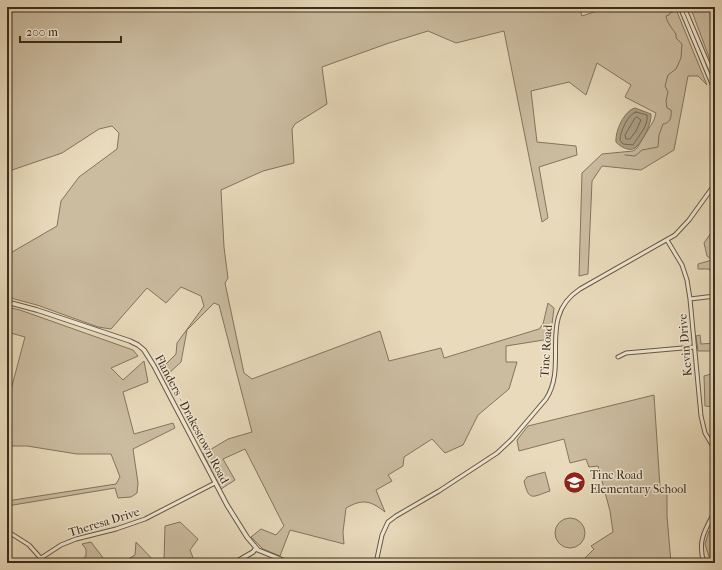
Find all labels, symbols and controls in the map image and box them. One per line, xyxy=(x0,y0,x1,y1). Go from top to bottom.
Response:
scale bar xyxy=(20,18,121,44)
text: 200 m xyxy=(26,25,58,39)
street label: Kevin Drive xyxy=(675,313,695,377)
street label: Tinc Road xyxy=(537,324,555,378)
street label: Flanders - Drakestown Road xyxy=(152,352,232,486)
place label: Tinc Road Elementary School xyxy=(590,468,687,496)
school or university icon: Tinc Road Elementary School xyxy=(562,469,588,495)
street label: Theresa Drive xyxy=(67,505,141,539)

